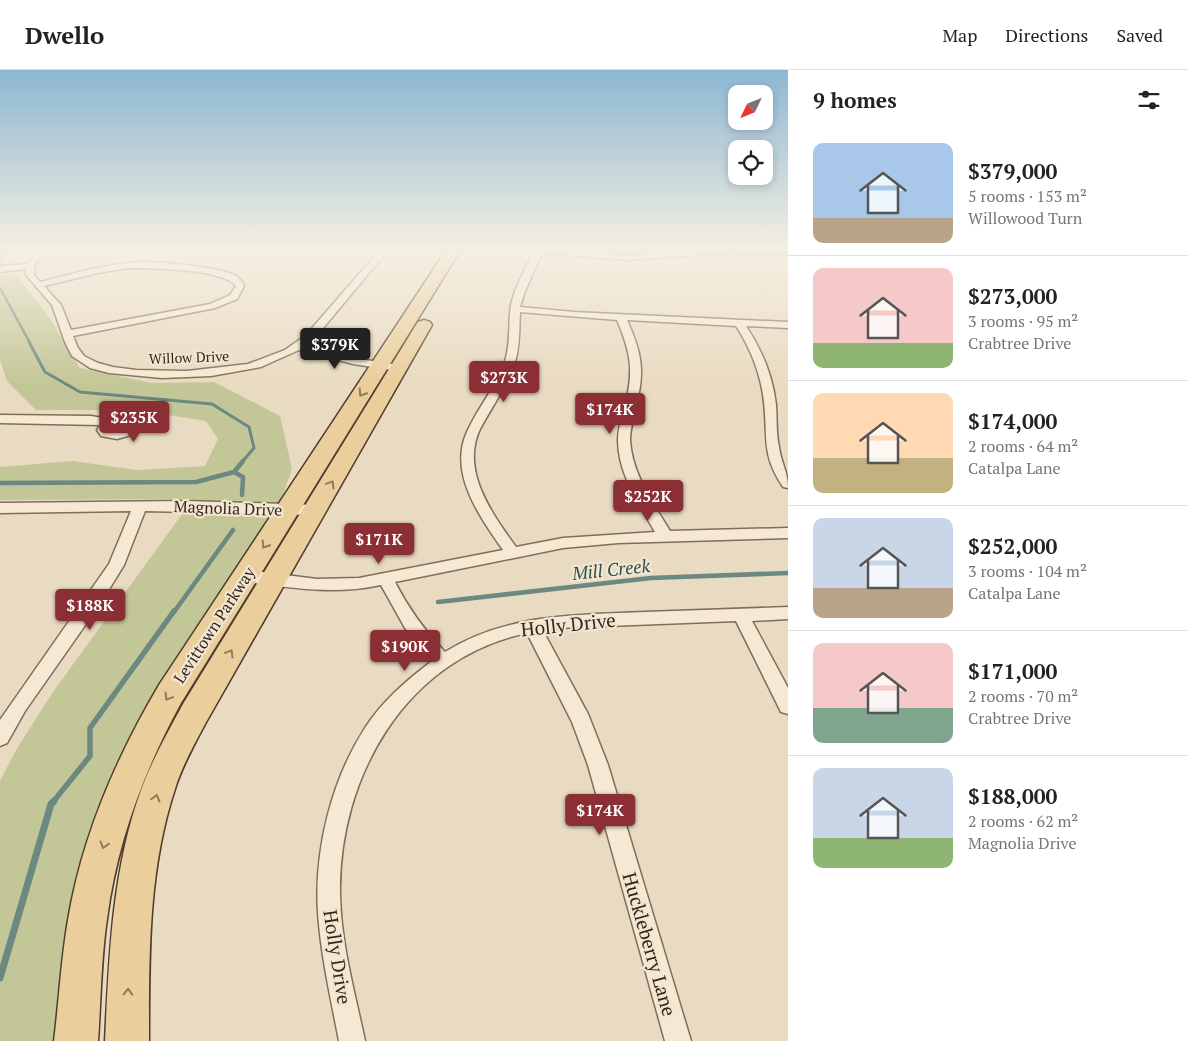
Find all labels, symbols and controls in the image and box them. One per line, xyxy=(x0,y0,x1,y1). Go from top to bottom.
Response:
text: Dwello xyxy=(25,19,104,51)
text: Map xyxy=(942,23,977,47)
text: Directions xyxy=(1005,23,1088,47)
text: Saved xyxy=(1116,23,1163,47)
north arrow xyxy=(728,85,772,130)
map controls xyxy=(728,85,773,185)
text: 9 homes xyxy=(813,86,897,114)
icon: filters xyxy=(1135,86,1163,114)
button: locate xyxy=(728,140,773,185)
text: $379,000 xyxy=(968,157,1057,185)
icon: home xyxy=(853,163,913,223)
text: 5 rooms · 153 m² xyxy=(968,185,1087,207)
text: Willowood Turn xyxy=(968,207,1082,229)
text: $273,000 xyxy=(968,282,1057,310)
icon: home xyxy=(853,288,913,348)
text: 3 rooms · 95 m² xyxy=(968,310,1078,332)
pin: $379K xyxy=(300,328,370,370)
text: Crabtree Drive xyxy=(968,332,1071,354)
text: $379K xyxy=(311,333,359,355)
street label: Willow Drive xyxy=(149,346,229,368)
pin: $273K xyxy=(469,360,539,403)
text: $273K xyxy=(480,366,528,388)
one-way arrow xyxy=(358,387,368,396)
pin: $174K xyxy=(575,392,645,435)
text: $174K xyxy=(586,398,634,420)
pin: $235K xyxy=(99,400,169,443)
text: $235K xyxy=(110,406,158,428)
text: $174,000 xyxy=(968,407,1057,435)
icon: home xyxy=(853,413,913,473)
text: 2 rooms · 64 m² xyxy=(968,435,1078,457)
text: Catalpa Lane xyxy=(968,457,1061,479)
one-way arrow xyxy=(324,480,334,489)
pin: $252K xyxy=(613,480,683,522)
text: $252K xyxy=(624,485,672,507)
street label: Magnolia Drive xyxy=(173,495,283,521)
pin: $171K xyxy=(344,522,414,565)
text: $171K xyxy=(355,528,403,550)
text: $252,000 xyxy=(968,532,1057,560)
icon: home xyxy=(853,538,913,598)
one-way arrow xyxy=(262,540,272,549)
water label: Mill Creek xyxy=(570,553,651,585)
text: 3 rooms · 104 m² xyxy=(968,560,1087,582)
street label: Levittown Parkway xyxy=(168,562,260,688)
text: Catalpa Lane xyxy=(968,582,1061,604)
pin: $188K xyxy=(55,588,125,631)
text: $188K xyxy=(66,594,114,616)
street label: Holly Drive xyxy=(519,607,617,641)
pin: $190K xyxy=(370,630,440,672)
text: $190K xyxy=(381,635,429,657)
one-way arrow xyxy=(223,650,233,659)
text: $171,000 xyxy=(968,657,1057,685)
icon: home xyxy=(853,663,913,723)
text: 2 rooms · 70 m² xyxy=(968,685,1078,707)
one-way arrow xyxy=(165,691,175,700)
text: Crabtree Drive xyxy=(968,707,1071,729)
text: $188,000 xyxy=(968,782,1057,810)
icon: home xyxy=(853,788,913,848)
one-way arrow xyxy=(150,793,161,802)
pin: $174K xyxy=(565,794,635,836)
text: $174K xyxy=(576,799,624,821)
text: 2 rooms · 62 m² xyxy=(968,810,1078,832)
text: Magnolia Drive xyxy=(968,832,1076,854)
one-way arrow xyxy=(99,841,110,849)
street label: Huckleberry Lane xyxy=(618,869,682,1019)
street label: Holly Drive xyxy=(318,908,358,1006)
one-way arrow xyxy=(123,988,133,996)

